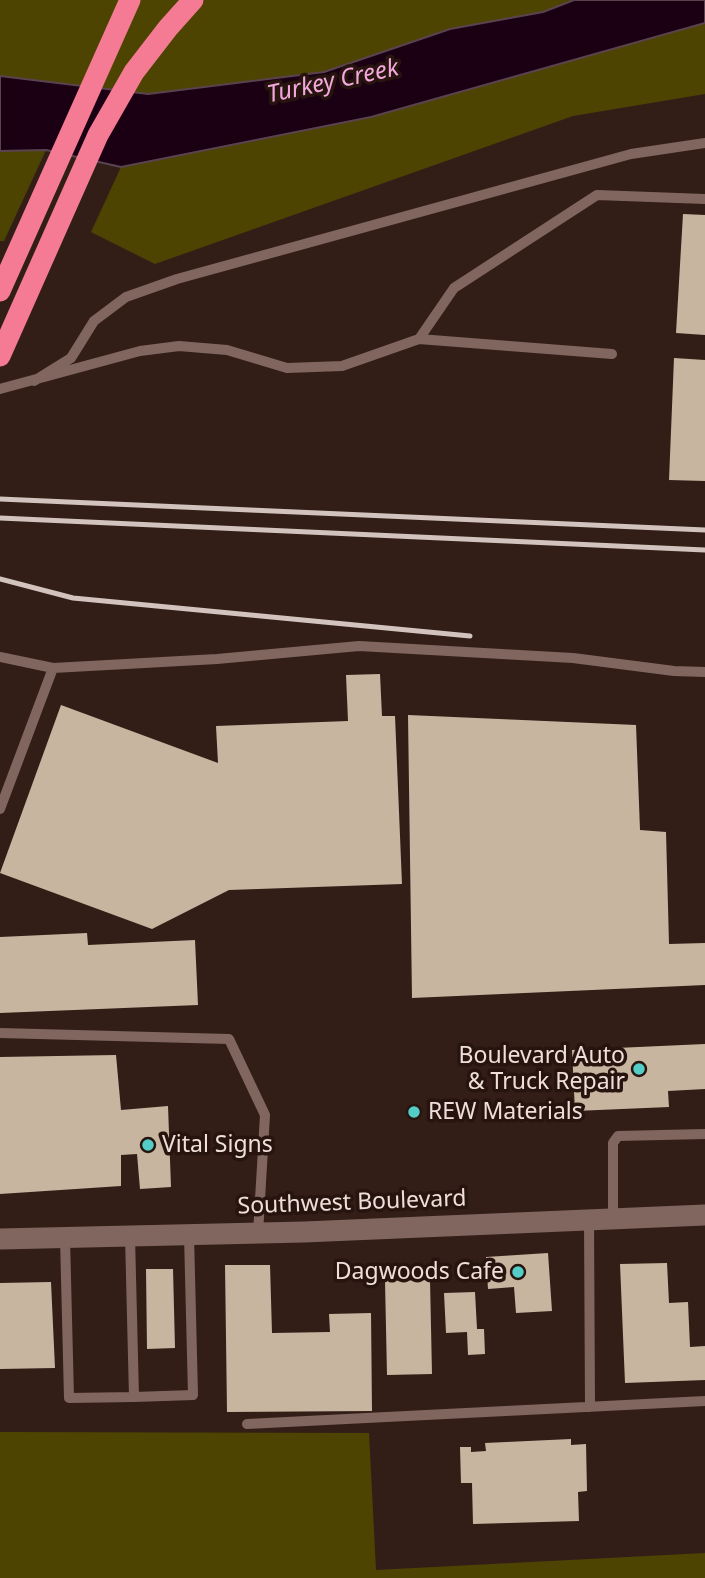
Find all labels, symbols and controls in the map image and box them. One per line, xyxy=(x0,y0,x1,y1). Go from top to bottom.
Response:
water label: Turkey Creek xyxy=(265,54,401,110)
place label: Boulevard Auto & Truck Repair xyxy=(459,1042,625,1096)
marker: Boulevard Auto & Truck Repair xyxy=(631,1061,647,1077)
place label: REW Materials xyxy=(428,1098,583,1126)
marker: REW Materials xyxy=(406,1104,422,1120)
place label: Vital Signs xyxy=(162,1131,273,1159)
marker: Vital Signs xyxy=(140,1137,156,1153)
street label: Southwest Boulevard xyxy=(237,1185,467,1221)
place label: Dagwoods Cafe xyxy=(335,1258,504,1286)
marker: Dagwoods Cafe xyxy=(510,1264,526,1280)

